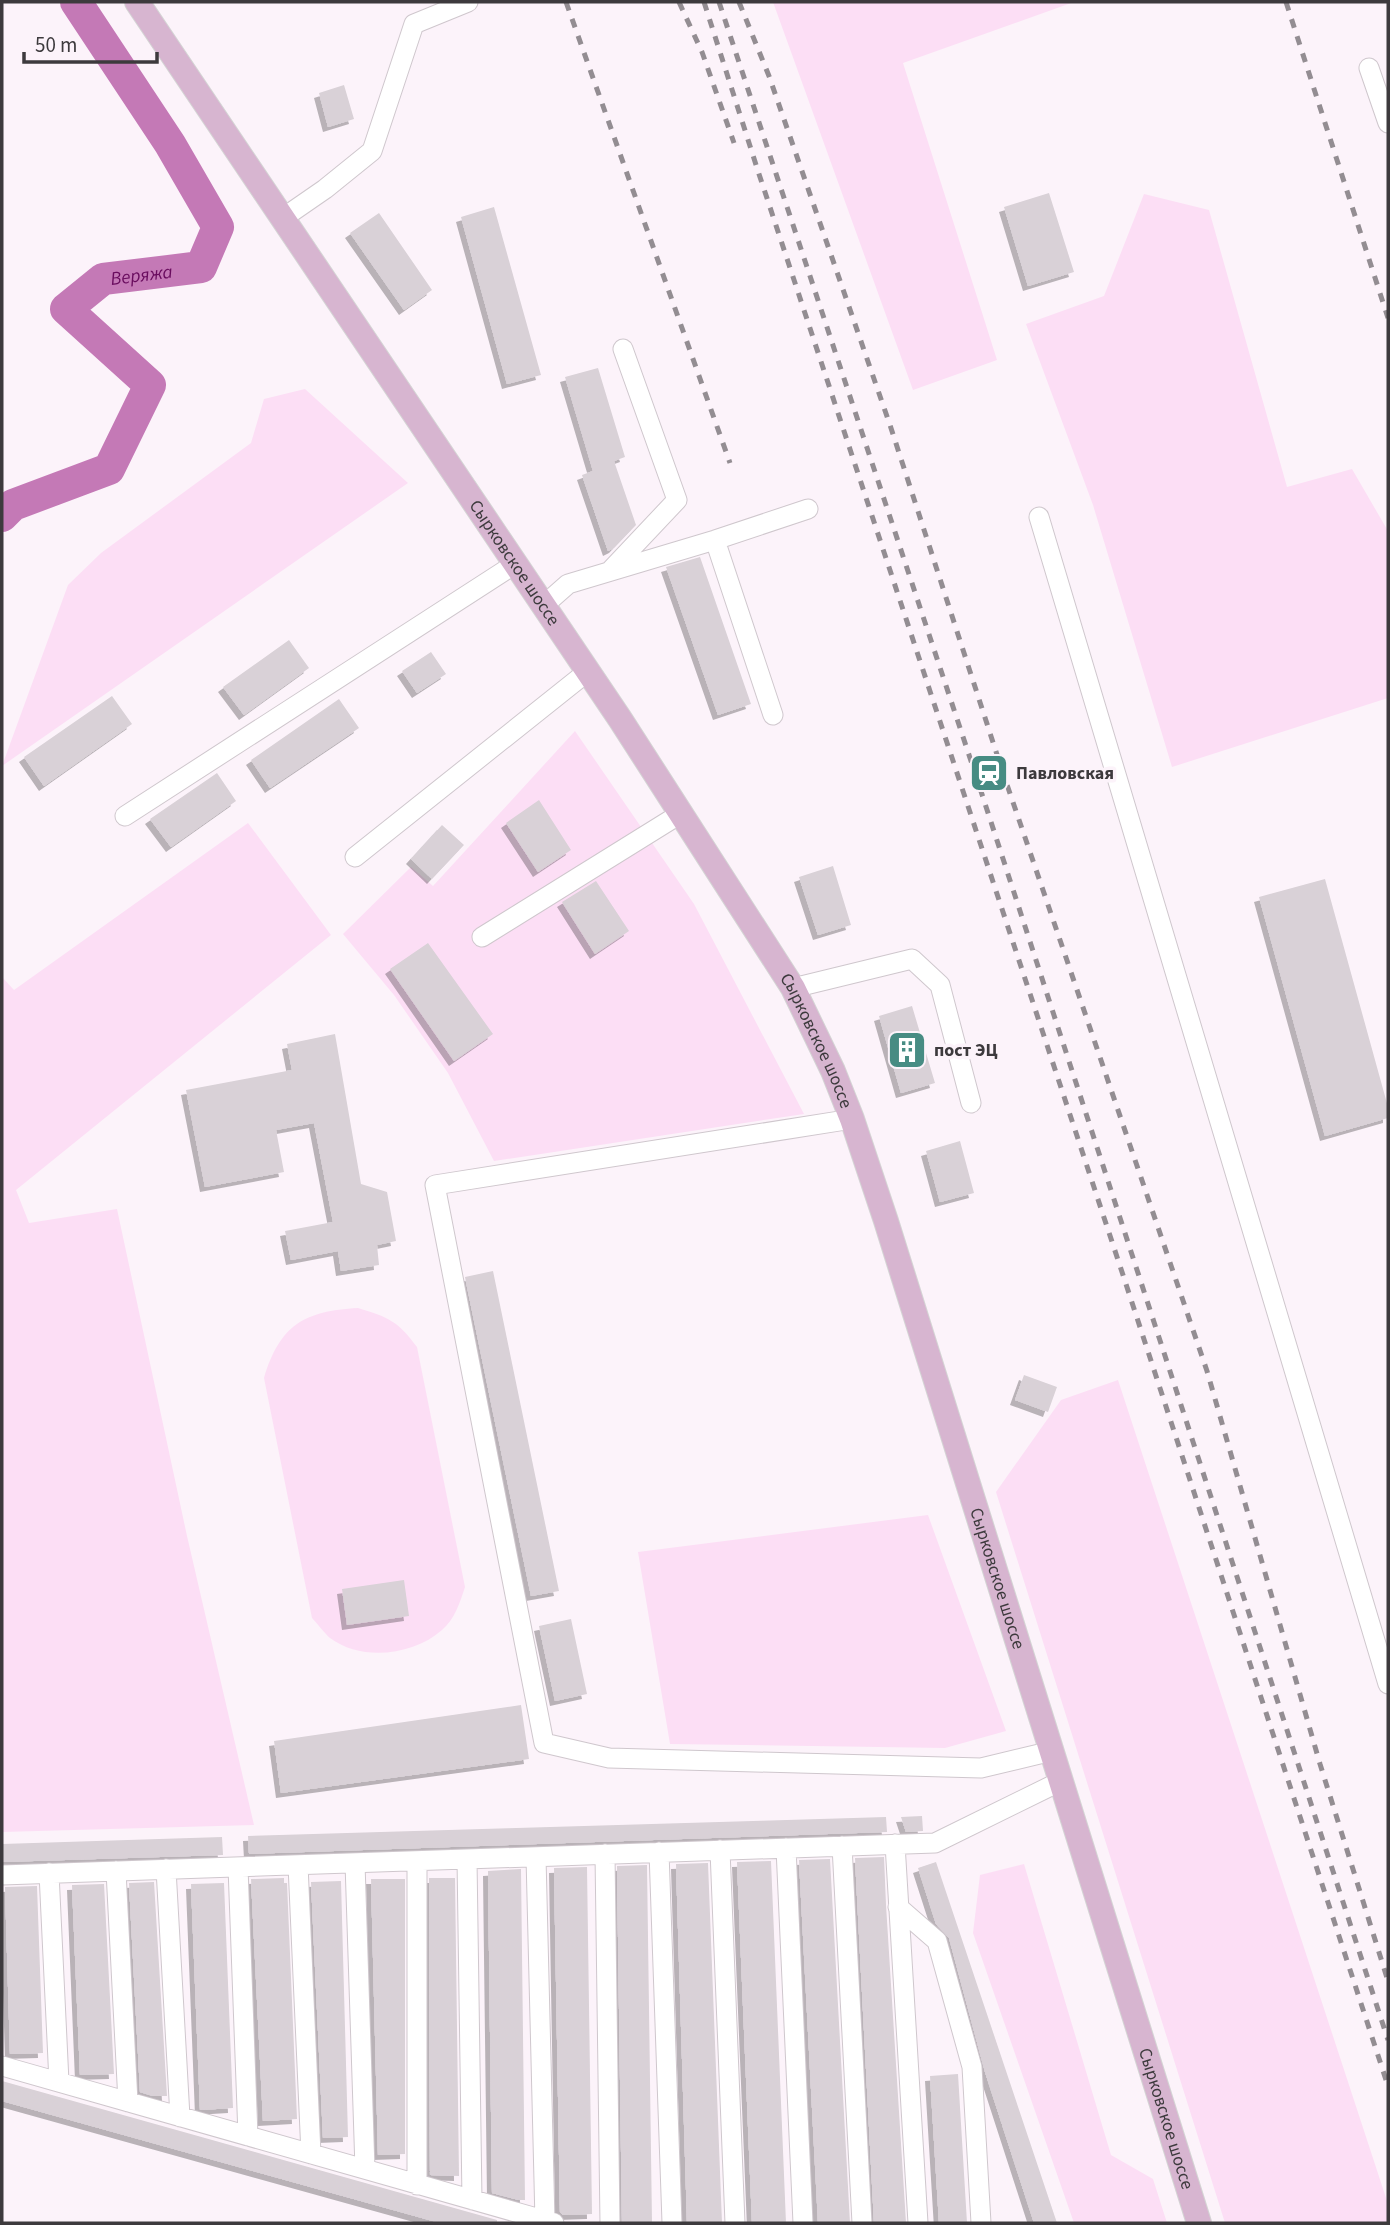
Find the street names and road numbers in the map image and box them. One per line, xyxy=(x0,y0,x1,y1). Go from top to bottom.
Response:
street label: Сырковское шоссе xyxy=(463,495,566,631)
street label: Сырковское шоссе xyxy=(774,968,859,1112)
street label: Сырковское шоссе xyxy=(963,1505,1031,1652)
street label: Сырковское шоссе xyxy=(1132,2045,1200,2193)

